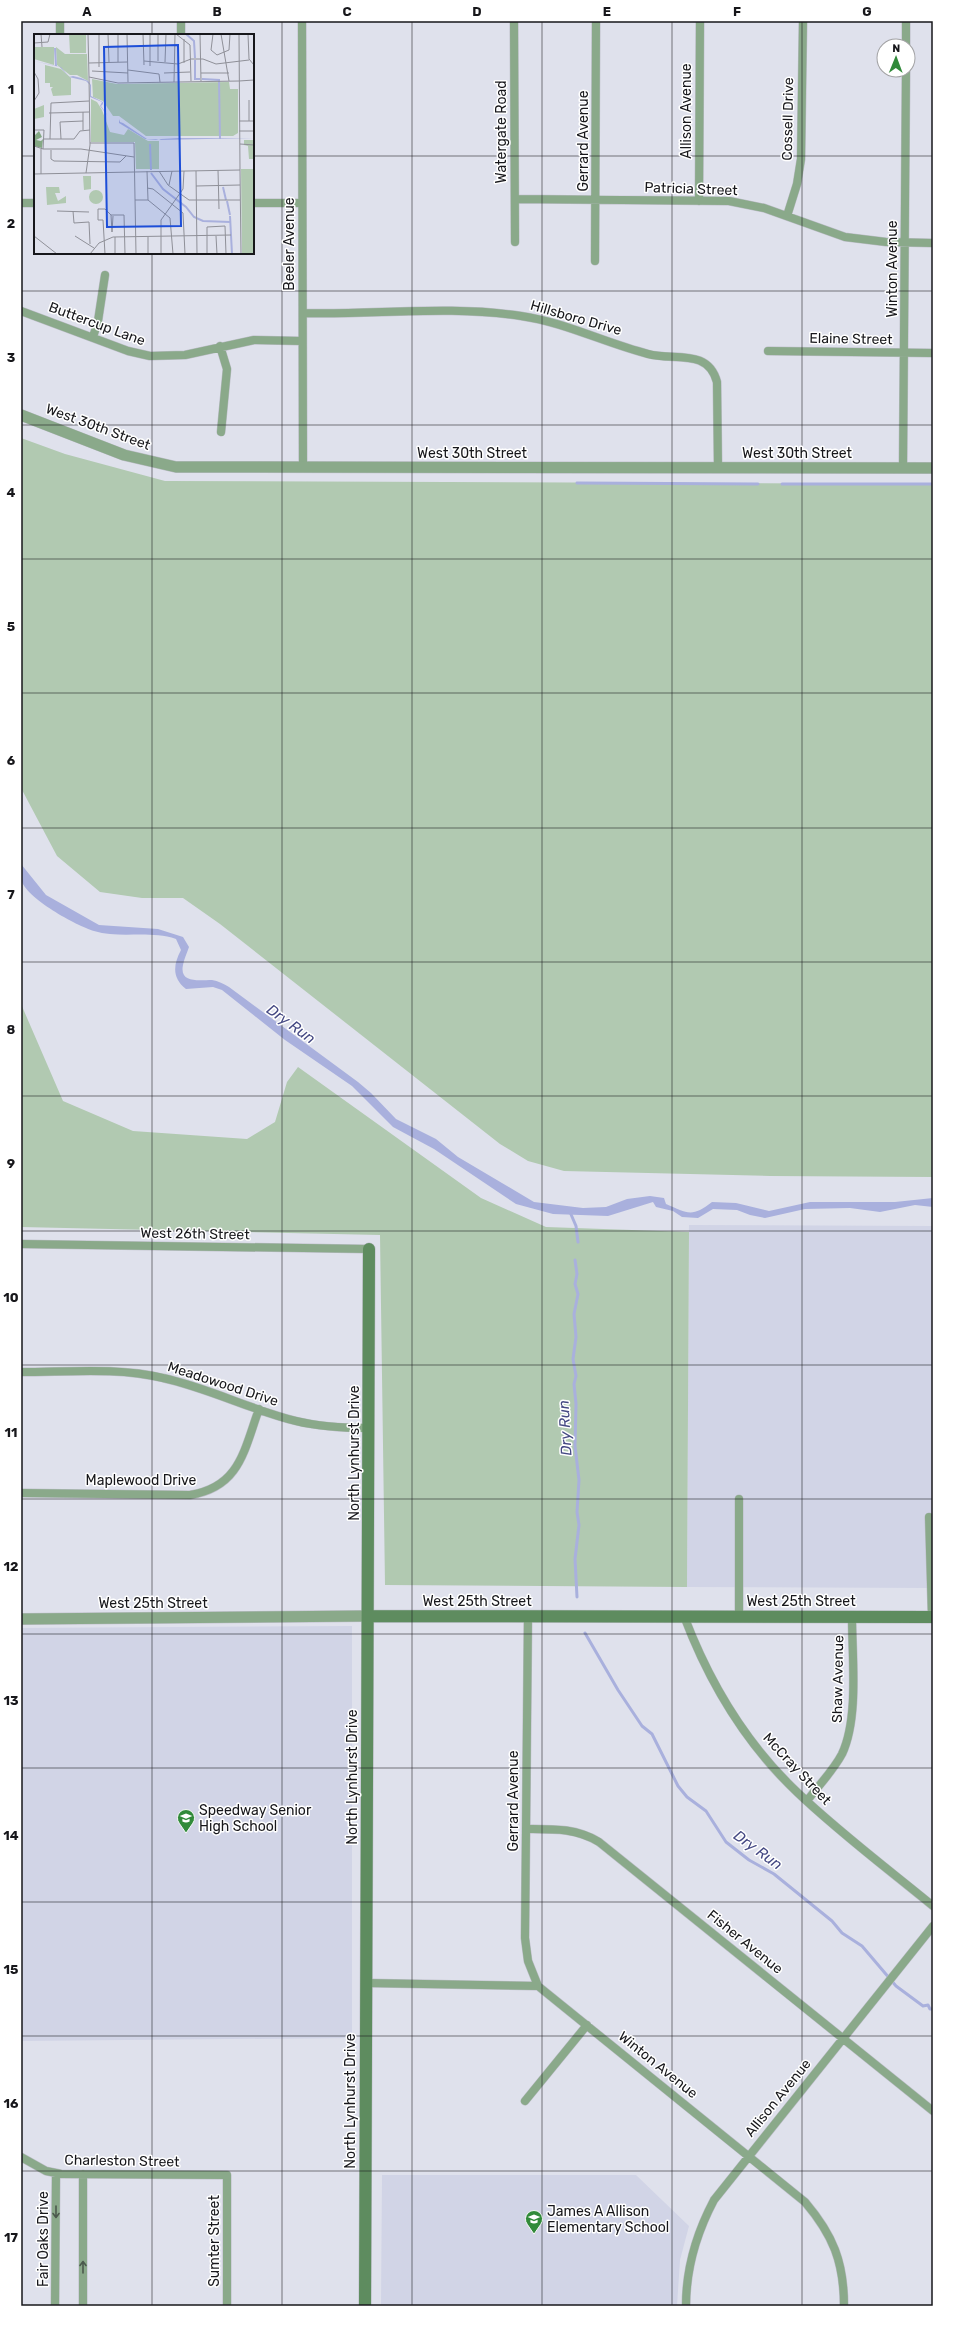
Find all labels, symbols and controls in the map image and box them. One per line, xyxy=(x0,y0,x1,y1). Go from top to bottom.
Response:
text: A xyxy=(82,4,92,19)
text: B xyxy=(212,4,222,19)
text: C xyxy=(342,4,352,19)
text: D xyxy=(472,4,482,19)
text: E xyxy=(603,4,611,19)
text: F xyxy=(733,4,741,19)
text: G xyxy=(862,4,872,19)
inset map xyxy=(34,34,254,254)
north arrow xyxy=(876,38,916,78)
text: N xyxy=(892,42,900,55)
street label: Allison Avenue xyxy=(678,63,695,159)
street label: Cossell Drive xyxy=(779,77,797,161)
street label: Watergate Road xyxy=(493,81,510,184)
text: 1 xyxy=(8,82,14,97)
street label: Gerrard Avenue xyxy=(575,90,592,192)
street label: Patricia Street xyxy=(644,179,739,199)
street label: Beeler Avenue xyxy=(281,197,298,291)
text: 2 xyxy=(7,216,15,231)
street label: Winton Avenue xyxy=(884,220,901,318)
street label: Hillsboro Drive xyxy=(528,297,624,339)
street label: Buttercup Lane xyxy=(46,299,148,349)
street label: Elaine Street xyxy=(809,330,893,348)
text: 3 xyxy=(7,350,16,365)
street label: West 30th Street xyxy=(43,400,153,454)
street label: West 30th Street xyxy=(417,445,528,462)
street label: West 30th Street xyxy=(742,445,853,462)
text: 4 xyxy=(7,485,16,500)
text: 5 xyxy=(7,619,15,634)
text: 6 xyxy=(7,753,16,768)
text: 7 xyxy=(7,887,15,902)
water label: Dry Run xyxy=(263,1000,319,1048)
text: 8 xyxy=(7,1022,16,1037)
text: 9 xyxy=(7,1156,15,1171)
street label: West 26th Street xyxy=(140,1225,250,1243)
text: 10 xyxy=(3,1290,19,1305)
street label: Meadowood Drive xyxy=(165,1358,281,1410)
street label: North Lynhurst Drive xyxy=(346,1385,363,1521)
water label: Dry Run xyxy=(555,1400,575,1456)
text: 11 xyxy=(5,1425,17,1440)
street label: Maplewood Drive xyxy=(86,1472,197,1489)
text: 12 xyxy=(4,1559,18,1574)
street label: West 25th Street xyxy=(422,1593,532,1610)
street label: West 25th Street xyxy=(746,1593,856,1610)
street label: West 25th Street xyxy=(98,1595,208,1612)
street label: Shaw Avenue xyxy=(829,1635,847,1723)
text: 13 xyxy=(3,1693,19,1708)
street label: North Lynhurst Drive xyxy=(344,1709,361,1845)
street label: McCray Street xyxy=(759,1729,835,1809)
street label: Gerrard Avenue xyxy=(505,1750,522,1852)
place label: Speedway Senior High School xyxy=(199,1802,312,1835)
school or university icon: Speedway Senior High School xyxy=(176,1808,196,1833)
water label: Dry Run xyxy=(730,1826,786,1874)
text: 14 xyxy=(3,1828,19,1843)
street label: Fisher Avenue xyxy=(704,1906,786,1978)
text: 15 xyxy=(4,1962,18,1977)
street label: Winton Avenue xyxy=(615,2028,701,2102)
street label: North Lynhurst Drive xyxy=(342,2033,359,2169)
street label: Allison Avenue xyxy=(741,2055,815,2140)
text: 16 xyxy=(4,2096,19,2111)
street label: Charleston Street xyxy=(64,2151,180,2171)
street label: Fair Oaks Drive xyxy=(35,2191,52,2287)
street label: Sumter Street xyxy=(206,2195,223,2287)
place label: James A Allison Elementary School xyxy=(547,2203,669,2236)
one-way arrow xyxy=(52,2205,60,2218)
school or university icon: James A Allison Elementary School xyxy=(524,2209,544,2234)
text: 17 xyxy=(4,2230,19,2245)
one-way arrow xyxy=(79,2261,87,2274)

